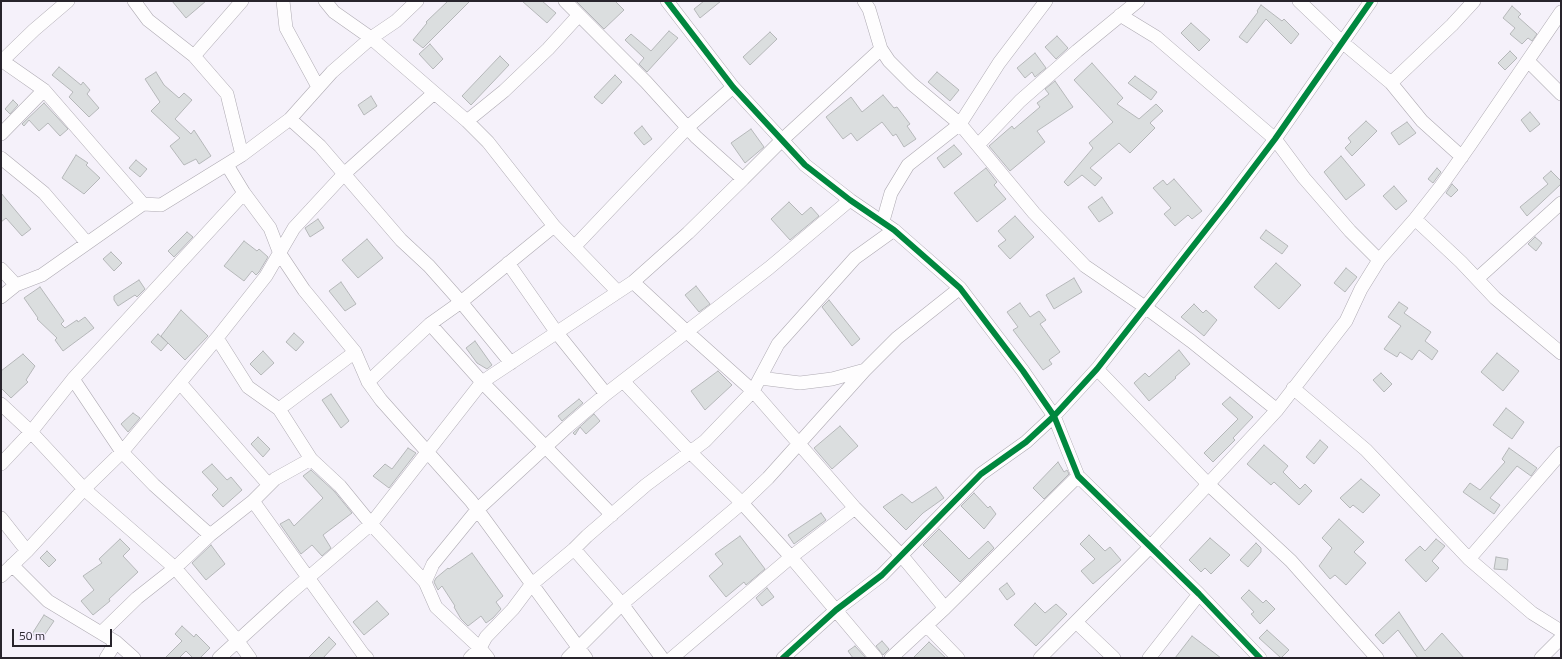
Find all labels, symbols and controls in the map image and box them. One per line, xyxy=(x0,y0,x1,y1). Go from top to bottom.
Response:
scale bar xyxy=(14,621,114,647)
text: 50 m xyxy=(19,626,45,645)

